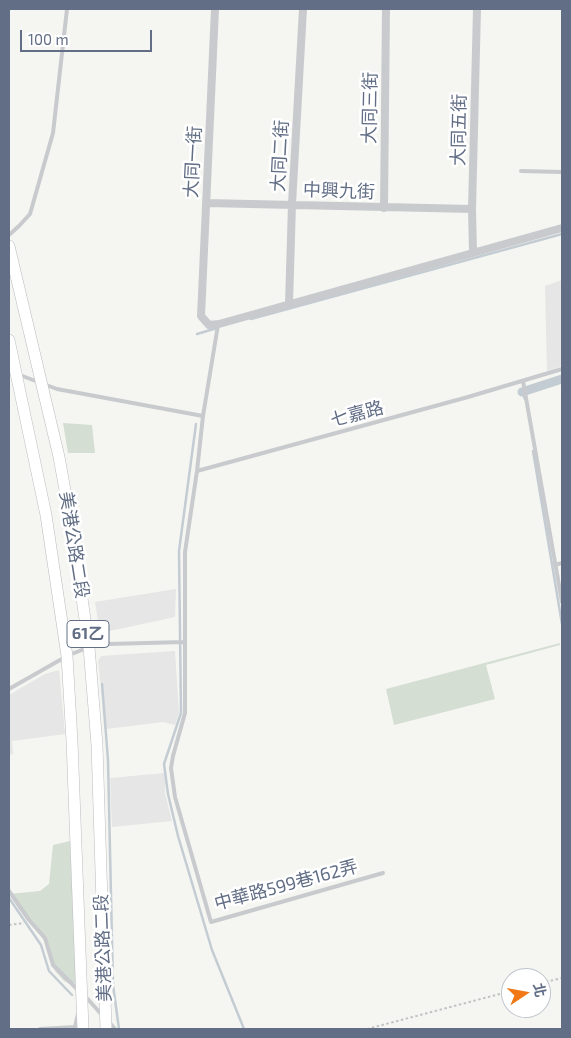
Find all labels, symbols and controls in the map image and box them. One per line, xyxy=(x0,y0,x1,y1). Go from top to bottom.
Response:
scale bar xyxy=(22,20,155,52)
text: 100 m xyxy=(28,30,69,48)
street label: 大同三街 xyxy=(359,72,381,144)
street label: 大同五街 xyxy=(448,94,470,166)
street label: 大同二街 xyxy=(267,119,293,193)
street label: 大同一街 xyxy=(180,125,206,199)
street label: 中興九街 xyxy=(303,179,375,203)
street label: 七嘉路 xyxy=(328,397,386,431)
street label: 美港公路二段 xyxy=(55,490,93,600)
road number: 61乙 xyxy=(67,620,109,648)
street label: 中華路599巷162弄 xyxy=(212,855,360,915)
street label: 美港公路二段 xyxy=(90,894,116,1002)
north arrow xyxy=(501,968,551,1018)
text: 北 xyxy=(530,981,550,999)

